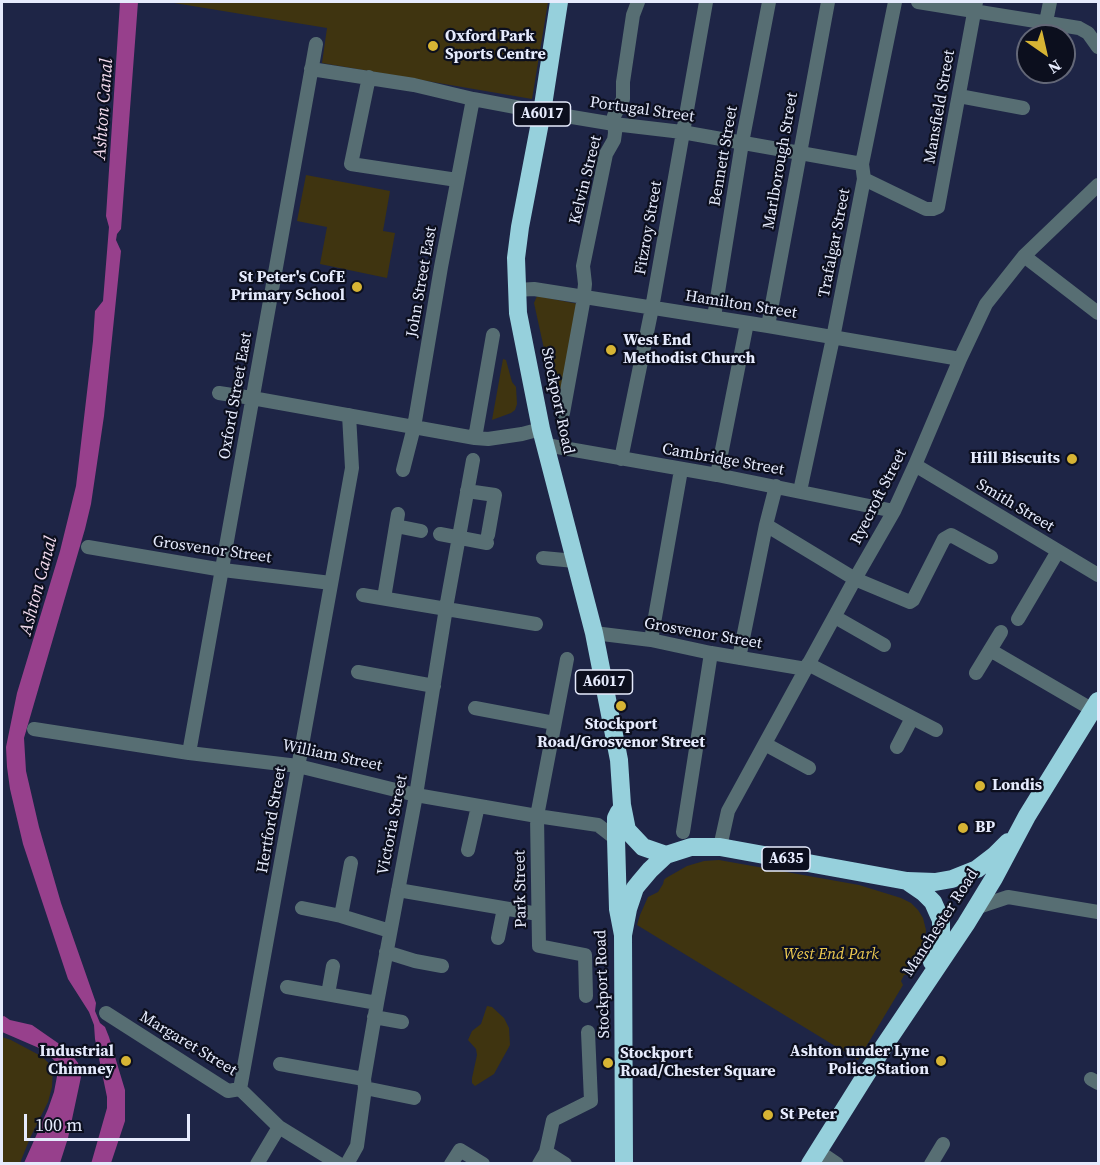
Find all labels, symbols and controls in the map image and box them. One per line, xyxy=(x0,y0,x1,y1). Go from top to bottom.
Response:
north arrow xyxy=(1016,24,1076,84)
place label: Oxford Park Sports Centre xyxy=(445,27,546,65)
marker: Oxford Park Sports Centre xyxy=(426,39,440,53)
street label: Mansfield Street xyxy=(921,49,959,165)
text: N xyxy=(1044,55,1066,80)
water label: Ashton Canal xyxy=(90,58,118,160)
street label: Marlborough Street xyxy=(759,91,803,231)
street label: Portugal Street xyxy=(589,93,695,127)
road number: A6017 xyxy=(514,102,570,126)
street label: Bennett Street xyxy=(706,104,742,208)
street label: Kelvin Street xyxy=(566,134,606,226)
street label: Fitzroy Street xyxy=(631,180,667,276)
street label: Trafalgar Street xyxy=(815,187,855,299)
street label: John Street East xyxy=(403,225,441,339)
place label: St Peter's CofE Primary School xyxy=(231,268,345,306)
marker: St Peter's CofE Primary School xyxy=(350,280,364,294)
street label: Hamilton Street xyxy=(684,287,798,323)
street label: Oxford Street East xyxy=(215,331,257,461)
place label: West End Methodist Church xyxy=(623,331,755,369)
marker: West End Methodist Church xyxy=(604,343,618,357)
street label: Stockport Road xyxy=(536,346,578,456)
street label: Cambridge Street xyxy=(660,440,786,480)
street label: Ryecroft Street xyxy=(847,446,911,548)
place label: Hill Biscuits xyxy=(970,449,1060,469)
marker: Hill Biscuits xyxy=(1065,452,1079,466)
street label: Smith Street xyxy=(973,475,1057,537)
street label: Grosvenor Street xyxy=(151,532,273,568)
water label: Ashton Canal xyxy=(15,534,63,638)
street label: Grosvenor Street xyxy=(642,614,764,654)
road number: A6017 xyxy=(576,670,632,694)
marker: Stockport Road/Grosvenor Street xyxy=(614,699,628,713)
place label: Stockport Road/Grosvenor Street xyxy=(537,715,705,753)
street label: William Street xyxy=(280,736,384,776)
street label: Hertford Street xyxy=(253,765,291,875)
street label: Victoria Street xyxy=(374,773,412,877)
place label: Londis xyxy=(992,776,1042,796)
marker: Londis xyxy=(973,779,987,793)
place label: BP xyxy=(975,818,995,838)
marker: BP xyxy=(956,821,970,835)
road number: A635 xyxy=(762,847,810,871)
street label: Park Street xyxy=(511,850,531,928)
street label: Manchester Road xyxy=(899,866,983,980)
street label: Stockport Road xyxy=(592,929,614,1039)
park label: West End Park xyxy=(783,945,879,965)
street label: Margaret Street xyxy=(136,1007,240,1081)
place label: Industrial Chimney xyxy=(40,1042,114,1080)
place label: Ashton under Lyne Police Station xyxy=(790,1042,929,1080)
place label: Stockport Road/Chester Square xyxy=(620,1044,776,1082)
marker: Industrial Chimney xyxy=(119,1054,133,1068)
marker: Ashton under Lyne Police Station xyxy=(934,1054,948,1068)
marker: Stockport Road/Chester Square xyxy=(601,1056,615,1070)
scale bar xyxy=(27,1102,194,1140)
place label: St Peter xyxy=(780,1105,837,1125)
marker: St Peter xyxy=(761,1108,775,1122)
text: 100 m xyxy=(35,1112,82,1137)

